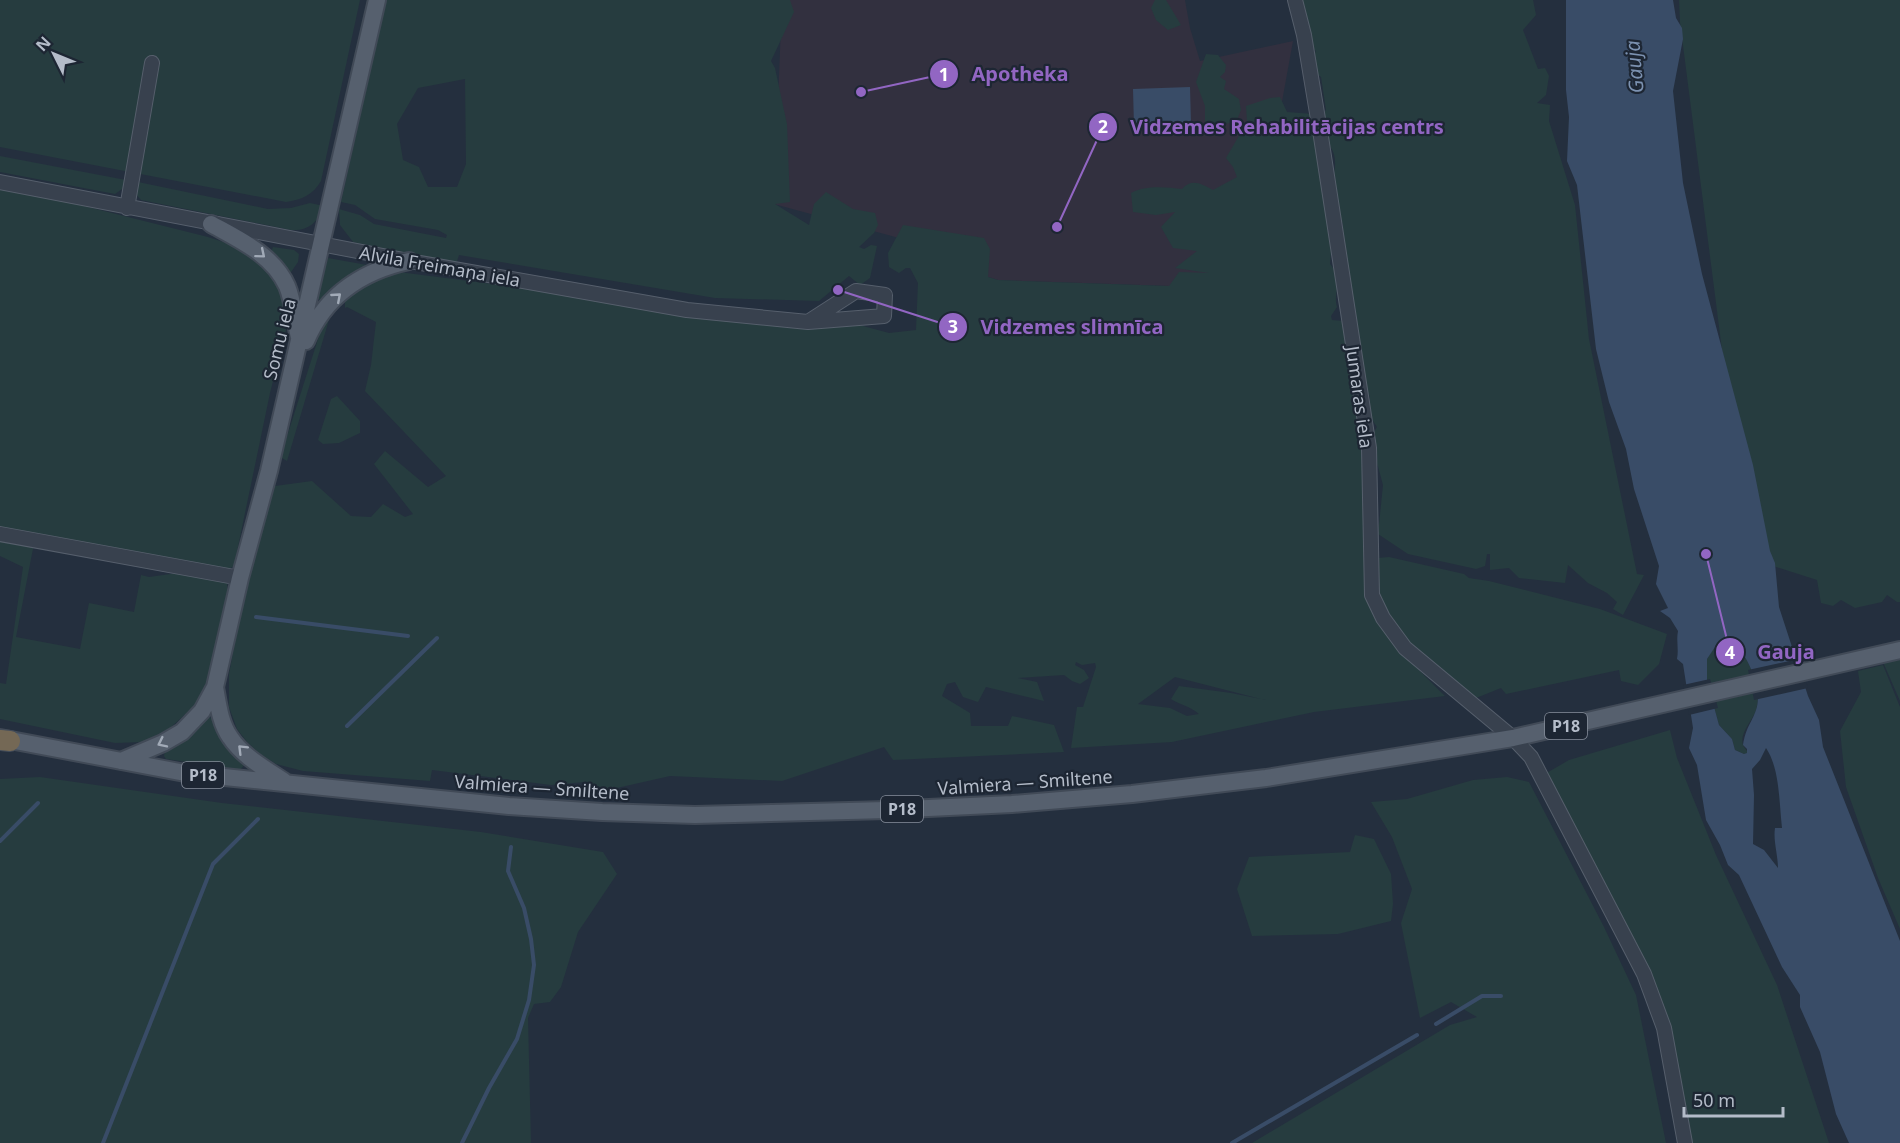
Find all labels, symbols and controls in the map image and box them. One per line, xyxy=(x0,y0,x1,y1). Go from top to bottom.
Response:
north arrow xyxy=(24,24,84,84)
text: N xyxy=(31,32,56,56)
water label: Gauja xyxy=(1618,39,1650,95)
callout: Apotheka xyxy=(929,55,1080,93)
text: Apotheka xyxy=(972,60,1068,87)
text: 1 xyxy=(939,62,949,86)
callout: Vidzemes Rehabilitācijas centrs xyxy=(1088,108,1456,146)
text: Vidzemes Rehabilitācijas centrs xyxy=(1130,113,1444,140)
text: 2 xyxy=(1098,114,1108,138)
street label: Alvila Freimaņa iela xyxy=(358,240,522,292)
one-way arrow xyxy=(254,247,265,258)
one-way arrow xyxy=(330,293,341,304)
street label: Somu iela xyxy=(257,296,301,382)
callout: Vidzemes slimnīca xyxy=(938,308,1175,346)
text: Vidzemes slimnīca xyxy=(981,313,1163,340)
text: 3 xyxy=(948,314,958,338)
street label: Jumaras iela xyxy=(1341,342,1379,450)
callout: Gauja xyxy=(1715,633,1827,671)
text: Gauja xyxy=(1757,638,1815,665)
text: 4 xyxy=(1725,640,1735,664)
road number: P18 xyxy=(1545,713,1587,739)
one-way arrow xyxy=(157,735,168,747)
one-way arrow xyxy=(238,746,249,757)
road number: P18 xyxy=(182,762,224,788)
street label: Valmiera — Smiltene xyxy=(937,764,1113,800)
street label: Valmiera — Smiltene xyxy=(454,769,630,805)
road number: P18 xyxy=(881,796,923,822)
scale bar xyxy=(1684,1080,1783,1118)
text: 50 m xyxy=(1693,1088,1735,1112)

